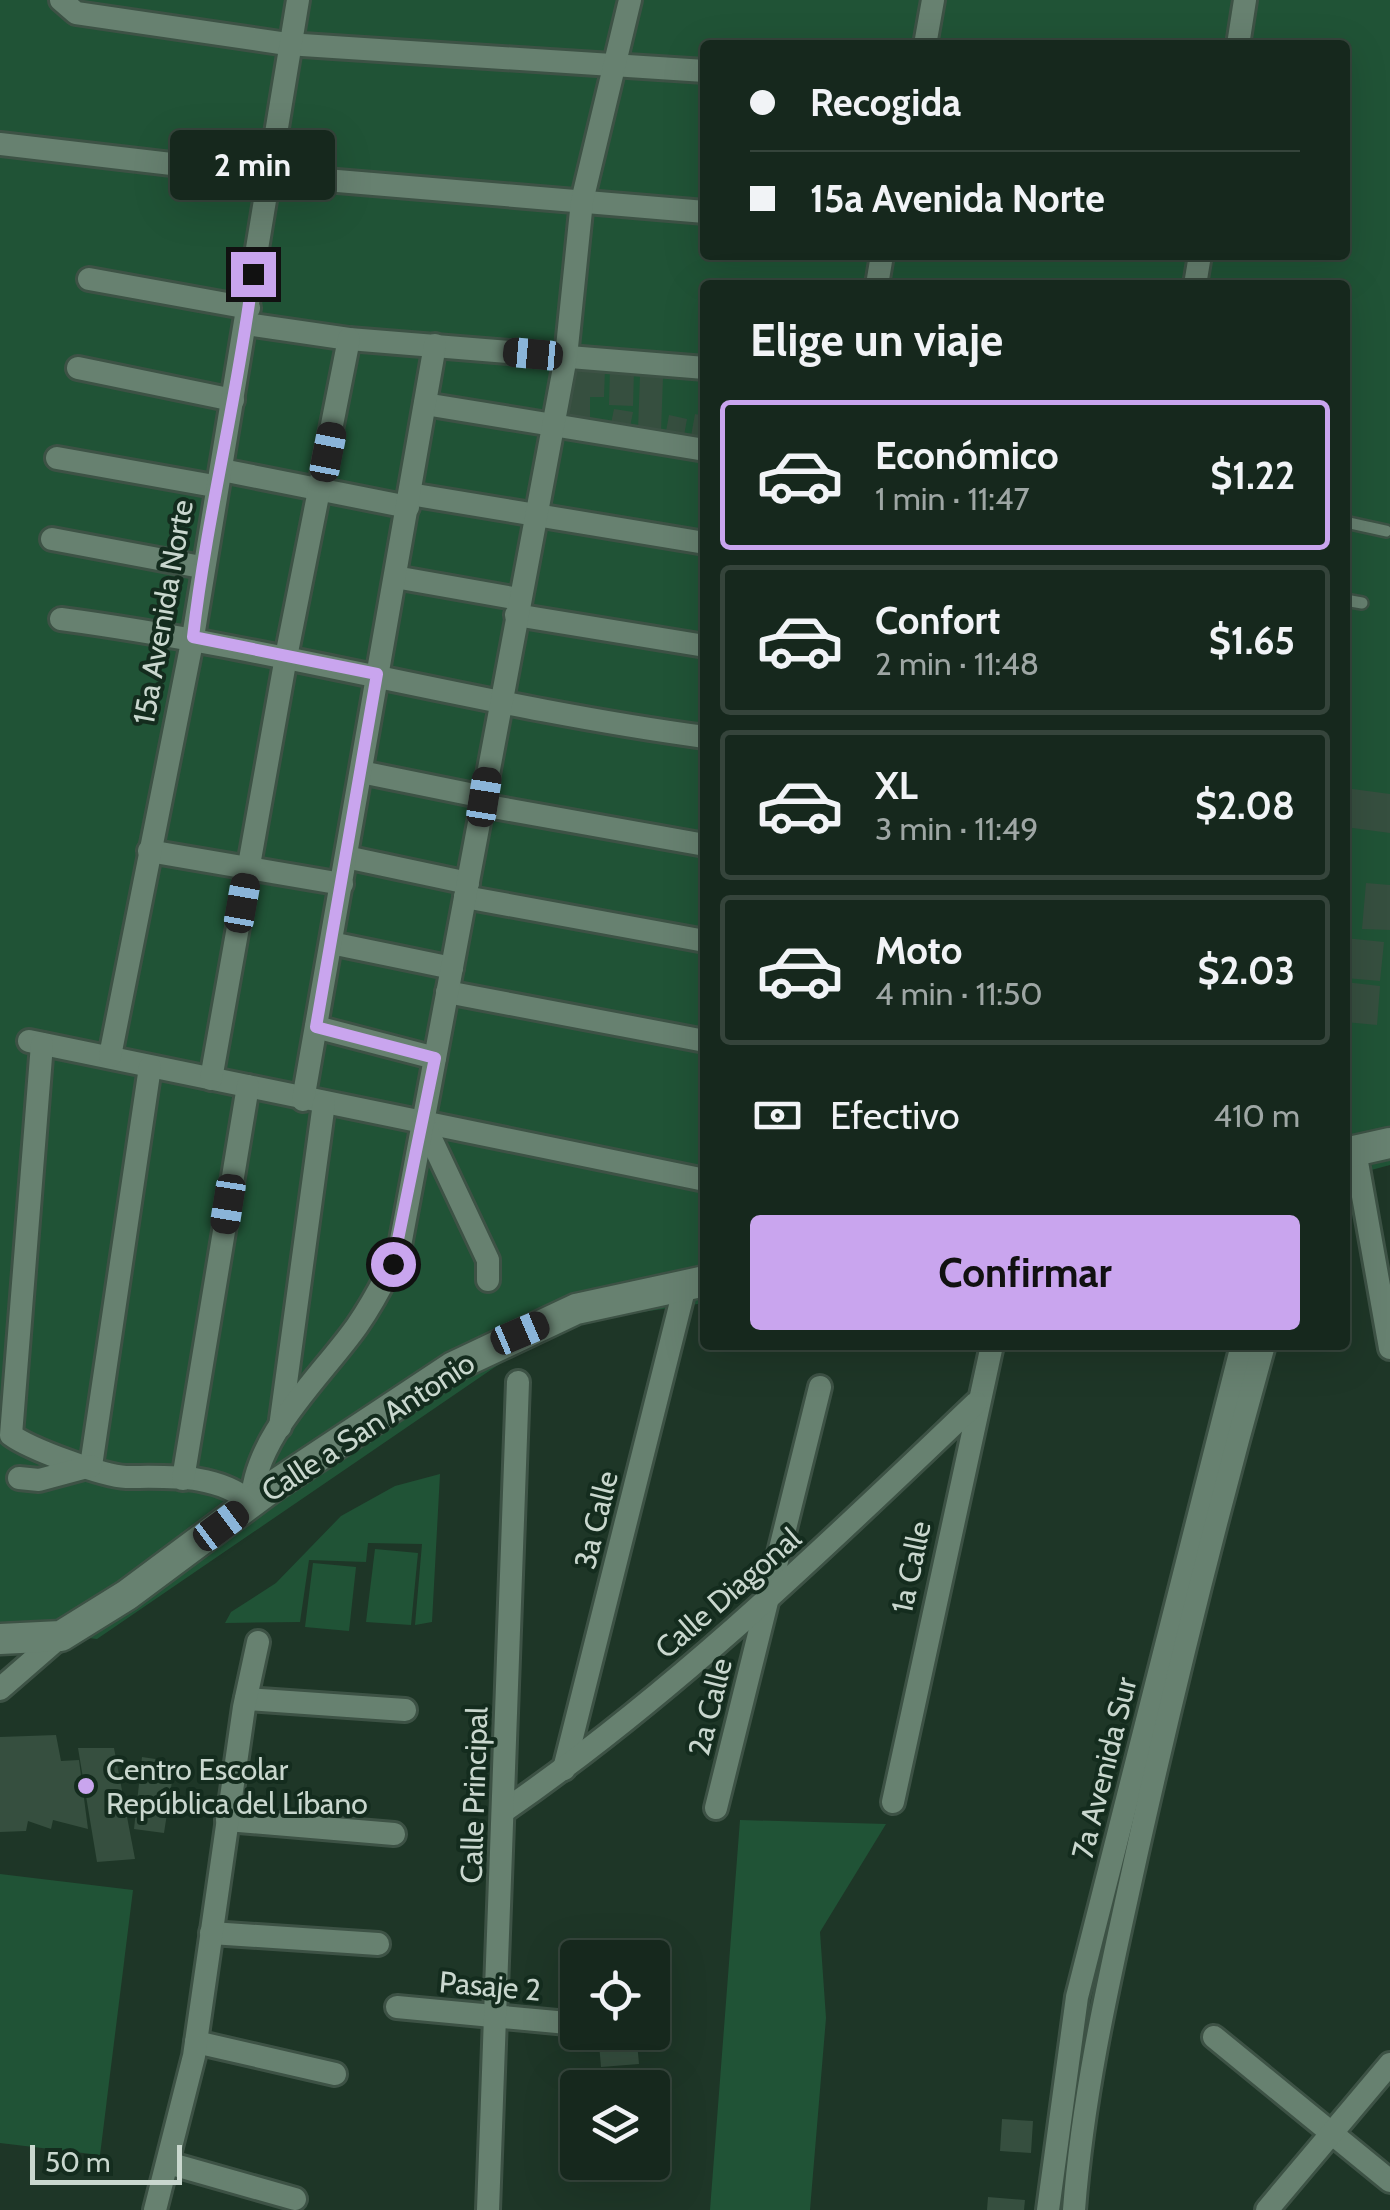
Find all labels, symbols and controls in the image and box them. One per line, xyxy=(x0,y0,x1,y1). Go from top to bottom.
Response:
text: Recogida xyxy=(810,79,961,126)
callout: 2 min xyxy=(170,129,336,199)
text: 2 min xyxy=(214,145,291,184)
text: 15a Avenida Norte xyxy=(810,175,1105,222)
route end xyxy=(231,252,276,297)
text: Elige un viaje xyxy=(750,313,1003,367)
car xyxy=(502,336,564,372)
car xyxy=(308,420,348,484)
icon: car xyxy=(755,430,845,520)
text: Económico xyxy=(875,432,1059,479)
text: $1.22 xyxy=(1210,452,1295,499)
text: 1 min · 11:47 xyxy=(875,479,1030,518)
street label: 15a Avenida Norte xyxy=(125,497,201,727)
icon: car xyxy=(755,595,845,685)
text: Confort xyxy=(875,597,1000,644)
text: $1.65 xyxy=(1209,617,1295,664)
text: 2 min · 11:48 xyxy=(875,644,1039,683)
icon: car xyxy=(755,760,845,850)
text: XL xyxy=(875,762,918,809)
car xyxy=(464,765,504,829)
text: $2.08 xyxy=(1195,782,1295,829)
text: 3 min · 11:49 xyxy=(875,809,1038,848)
car xyxy=(222,871,262,935)
icon: car xyxy=(755,925,845,1015)
text: Moto xyxy=(875,927,962,974)
text: $2.03 xyxy=(1197,947,1295,994)
text: 4 min · 11:50 xyxy=(875,974,1043,1013)
icon: cash xyxy=(750,1088,805,1143)
text: Efectivo xyxy=(830,1092,960,1139)
text: 410 m xyxy=(1213,1096,1300,1135)
car xyxy=(208,1172,248,1236)
button: Confirmar xyxy=(750,1215,1300,1330)
route start xyxy=(371,1242,416,1287)
car xyxy=(487,1307,553,1359)
street label: Calle a San Antonio xyxy=(254,1344,482,1510)
street label: 3a Calle xyxy=(566,1467,626,1573)
car xyxy=(188,1496,254,1556)
street label: 1a Calle xyxy=(883,1518,939,1616)
street label: Calle Diagonal xyxy=(648,1520,808,1666)
street label: 2a Calle xyxy=(680,1654,740,1760)
street label: 7a Avenida Sur xyxy=(1064,1673,1145,1863)
street label: Calle Principal xyxy=(452,1706,496,1884)
place label: Centro Escolar República del Líbano xyxy=(106,1751,368,1822)
marker: Centro Escolar República del Líbano xyxy=(75,1775,97,1797)
map controls xyxy=(560,1940,670,2180)
button: locate xyxy=(560,1940,670,2050)
street label: Pasaje 2 xyxy=(438,1963,542,2009)
button: layers xyxy=(560,2070,670,2180)
scale bar xyxy=(30,2140,182,2184)
text: 50 m xyxy=(45,2145,111,2179)

